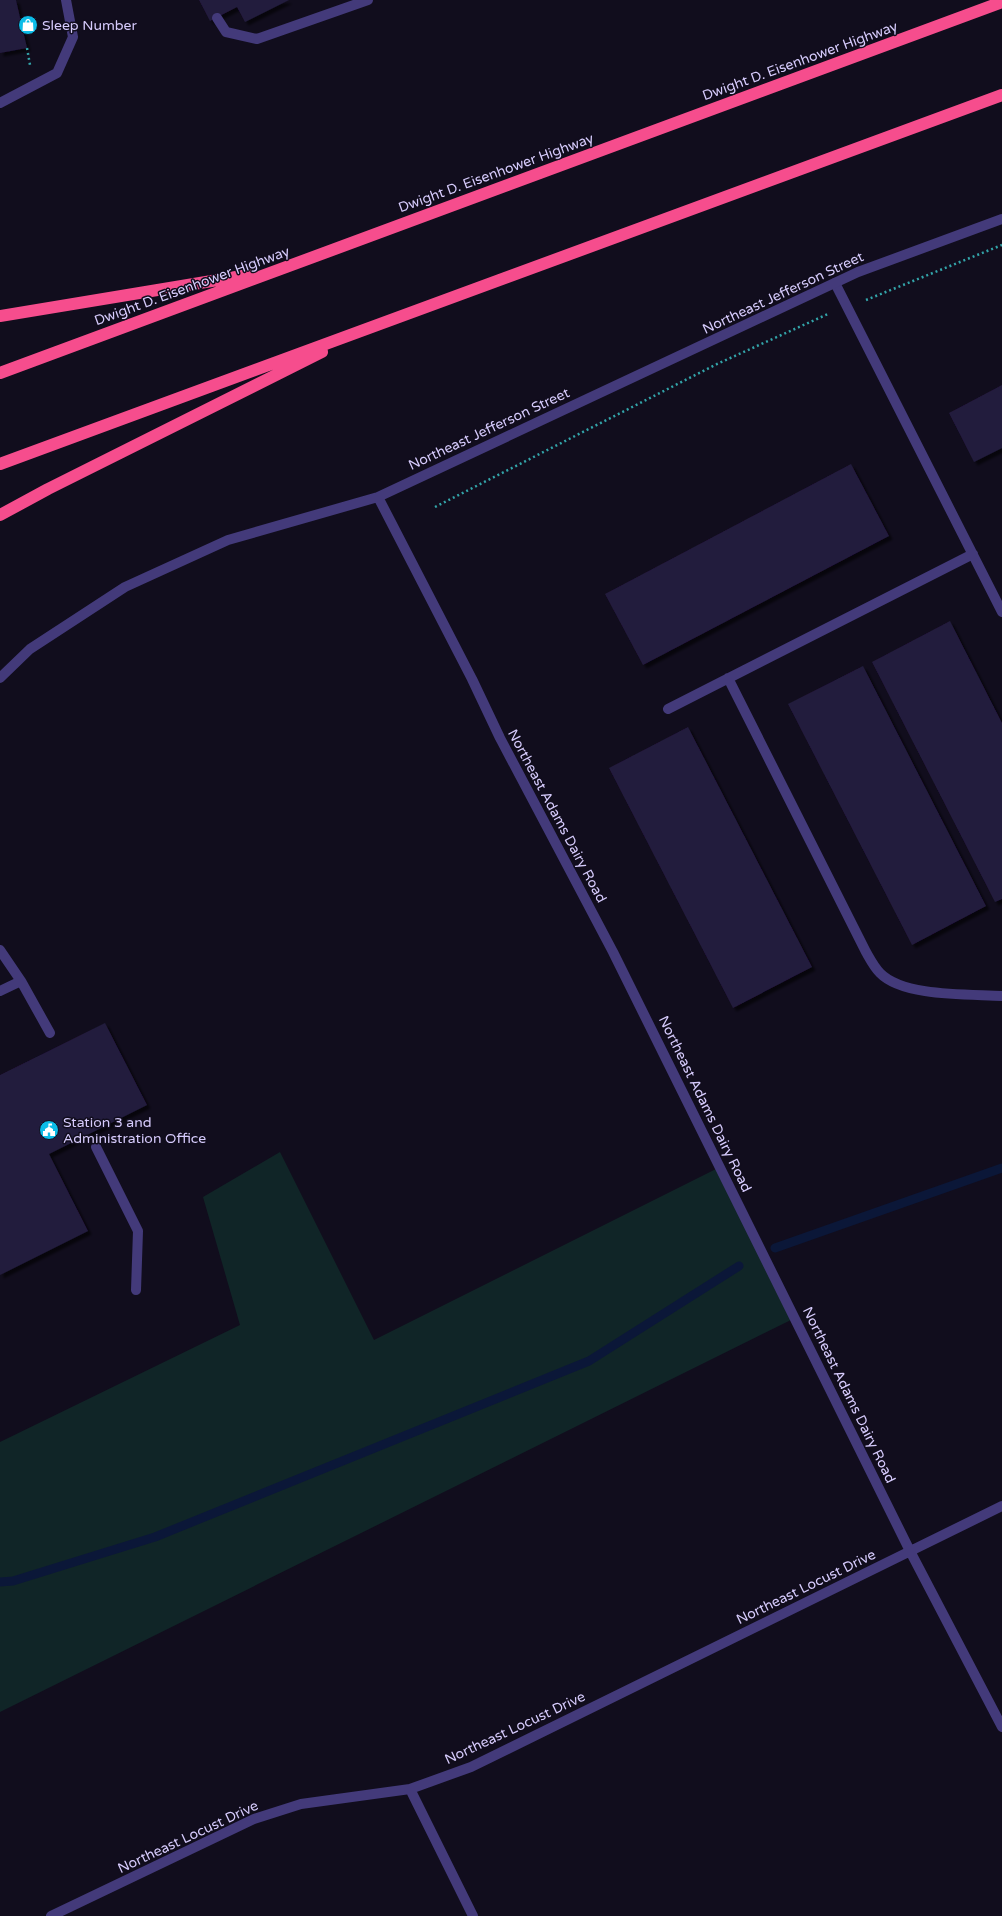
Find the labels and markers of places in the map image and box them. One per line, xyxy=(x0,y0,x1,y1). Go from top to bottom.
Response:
shop icon: Sleep Number xyxy=(17,14,39,36)
place label: Sleep Number xyxy=(42,17,138,34)
place label: Station 3 and Administration Office xyxy=(63,1114,206,1147)
public building icon: Station 3 and Administration Office xyxy=(38,1119,60,1141)

